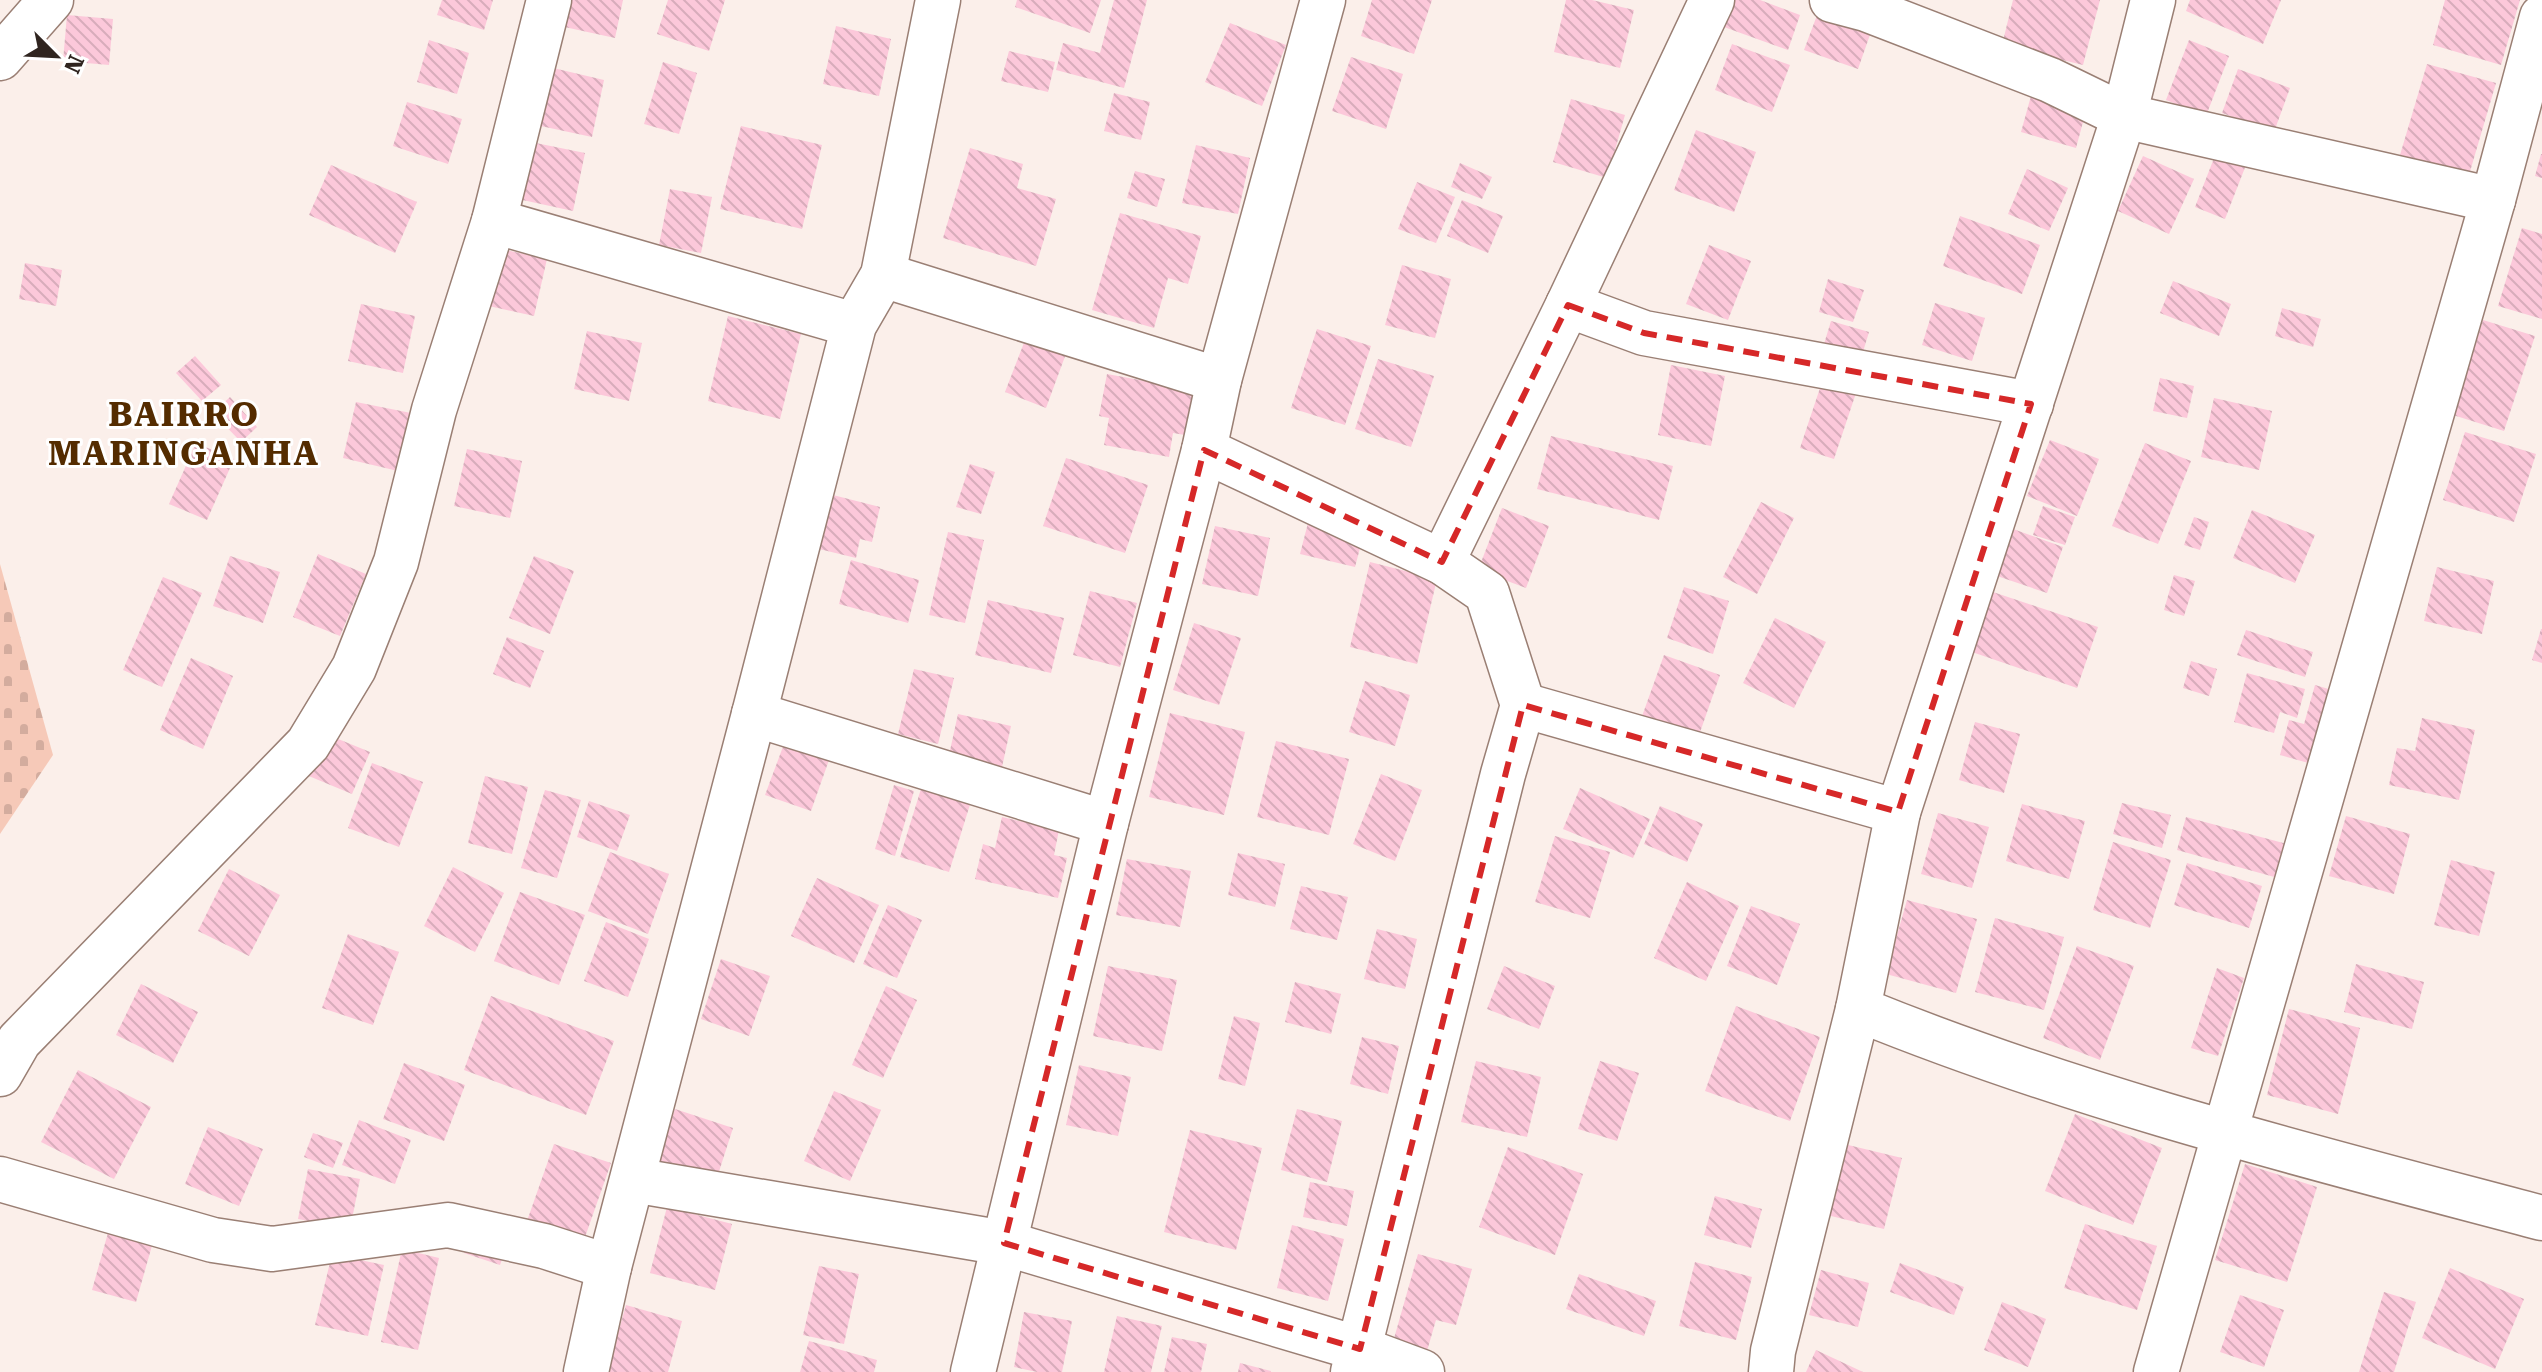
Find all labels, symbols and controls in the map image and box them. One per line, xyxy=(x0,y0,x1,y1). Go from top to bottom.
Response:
north arrow xyxy=(16,16,96,96)
text: N xyxy=(59,51,89,77)
district label: BAIRRO MARINGANHA xyxy=(48,394,320,473)

